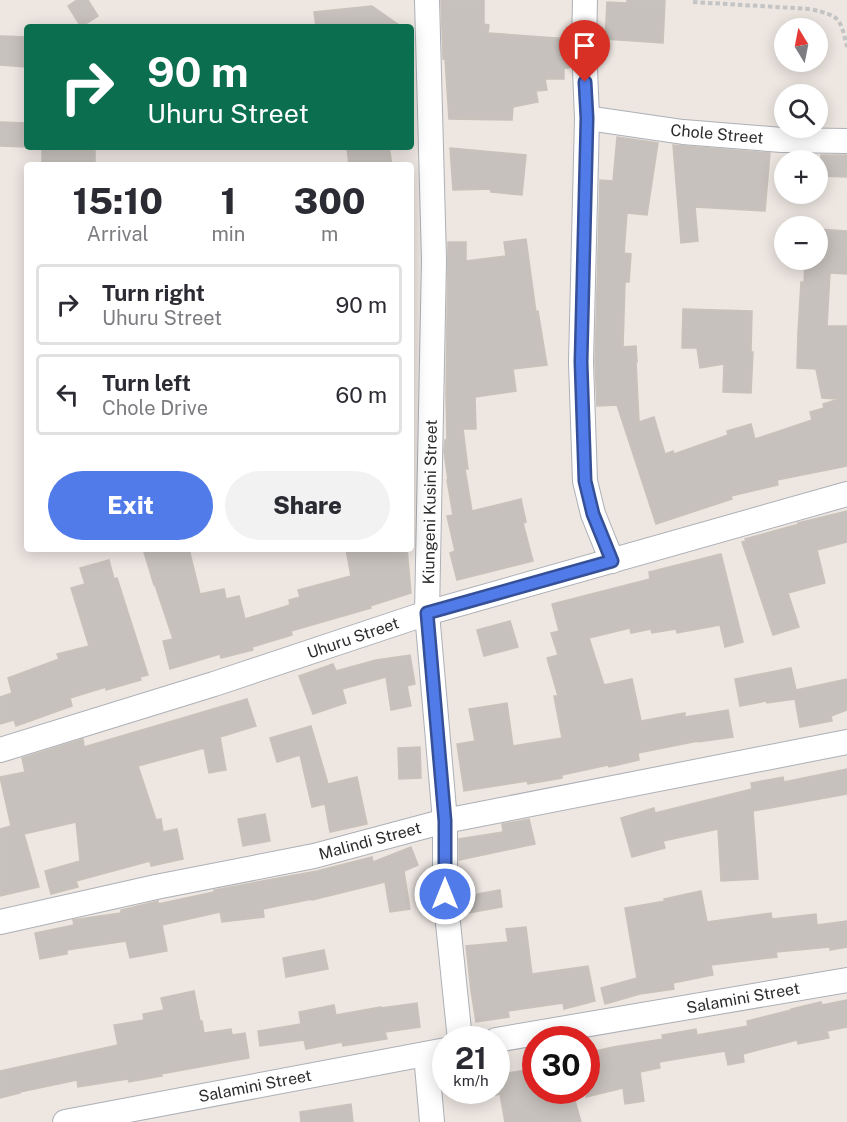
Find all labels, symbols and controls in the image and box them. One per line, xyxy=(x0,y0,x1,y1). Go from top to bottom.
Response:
north arrow xyxy=(774,18,828,72)
map controls xyxy=(774,18,828,270)
pin xyxy=(559,20,610,82)
icon: arrive xyxy=(568,29,601,62)
text: 90 m xyxy=(147,47,249,96)
icon: right xyxy=(48,48,126,126)
button: search xyxy=(774,84,828,138)
text: Uhuru Street xyxy=(147,97,309,129)
street label: Chole Street xyxy=(670,120,764,148)
button: + xyxy=(774,150,828,204)
text: 15:10 xyxy=(72,180,163,222)
text: 1 xyxy=(220,180,236,222)
text: 300 xyxy=(294,180,366,222)
button: − xyxy=(774,216,828,270)
text: Arrival xyxy=(87,222,149,246)
text: min xyxy=(211,222,245,246)
text: m xyxy=(321,222,338,246)
text: Turn right xyxy=(102,280,205,306)
icon: right xyxy=(51,288,84,321)
text: 90 m xyxy=(336,292,387,318)
text: Uhuru Street xyxy=(102,306,222,330)
text: Turn left xyxy=(102,370,191,396)
icon: left xyxy=(51,378,84,411)
text: 60 m xyxy=(336,382,387,408)
text: Chole Drive xyxy=(102,396,208,420)
street label: Kiungeni Kusini Street xyxy=(419,419,441,585)
button: Exit xyxy=(48,471,213,540)
button: Share xyxy=(225,471,390,540)
street label: Uhuru Street xyxy=(305,613,401,663)
street label: Malindi Street xyxy=(317,818,423,864)
position arrow xyxy=(413,862,477,926)
street label: Salamini Street xyxy=(685,979,801,1017)
speed limit sign: 30 xyxy=(522,1026,600,1104)
text: 21 xyxy=(455,1040,487,1076)
street label: Salamini Street xyxy=(197,1066,313,1106)
text: km/h xyxy=(453,1072,489,1089)

